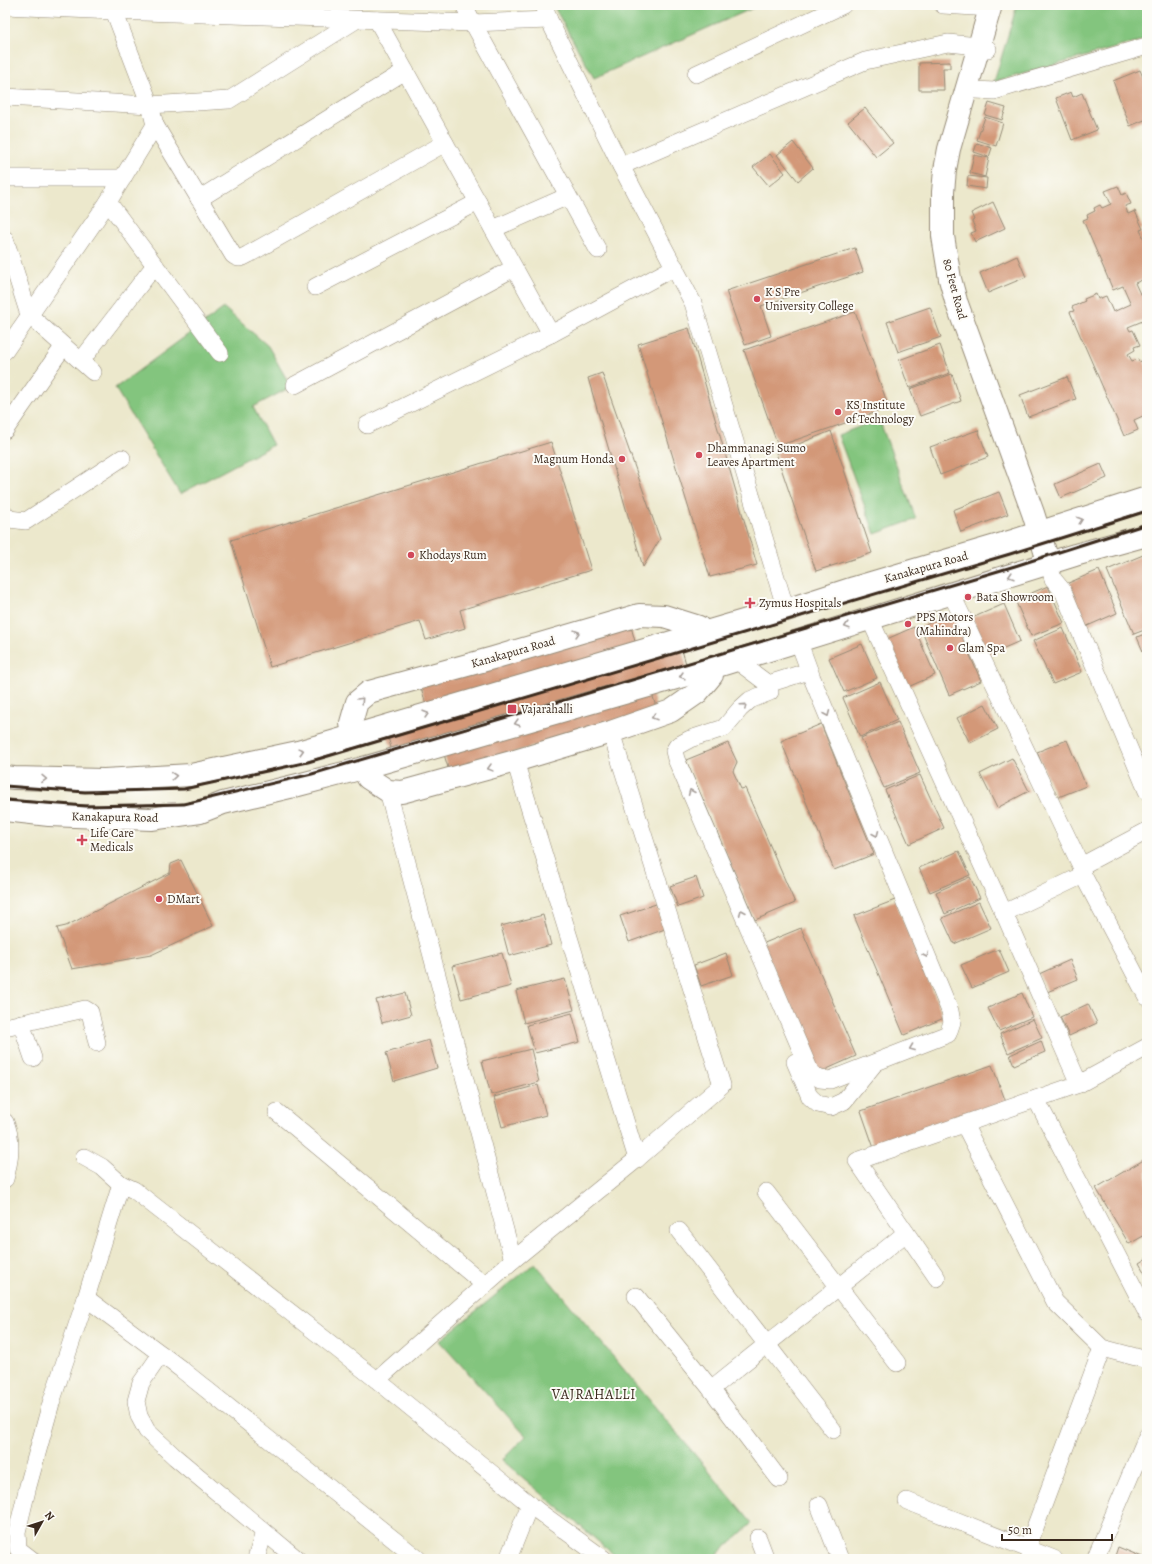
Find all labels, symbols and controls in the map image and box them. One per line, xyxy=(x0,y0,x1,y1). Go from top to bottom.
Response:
street label: 80 Feet Road xyxy=(939,257,971,322)
place label: K S Pre University College xyxy=(765,284,854,314)
marker: K S Pre University College xyxy=(752,294,762,304)
place label: KS Institute of Technology xyxy=(846,397,914,427)
marker: KS Institute of Technology xyxy=(833,407,843,417)
place label: Dhammanagi Sumo Leaves Apartment xyxy=(707,440,806,470)
marker: Dhammanagi Sumo Leaves Apartment xyxy=(694,450,704,460)
place label: Magnum Honda xyxy=(534,451,614,467)
marker: Magnum Honda xyxy=(617,454,627,464)
one-way arrow xyxy=(1076,516,1083,525)
place label: Khodays Rum xyxy=(419,547,487,563)
street label: Kanakapura Road xyxy=(882,547,970,587)
marker: Khodays Rum xyxy=(406,550,416,560)
one-way arrow xyxy=(1008,571,1015,580)
place label: Bata Showroom xyxy=(976,589,1054,605)
marker: Bata Showroom xyxy=(963,592,973,602)
place label: Zymus Hospitals xyxy=(759,595,841,611)
marker: Zymus Hospitals xyxy=(744,597,756,609)
place label: PPS Motors (Mahindra) xyxy=(916,609,973,639)
marker: PPS Motors (Mahindra) xyxy=(903,619,913,629)
one-way arrow xyxy=(843,621,850,630)
one-way arrow xyxy=(573,629,580,638)
street label: Kanakapura Road xyxy=(469,632,557,672)
place label: Glam Spa xyxy=(958,640,1005,656)
marker: Glam Spa xyxy=(945,643,955,653)
one-way arrow xyxy=(679,671,686,680)
one-way arrow xyxy=(356,697,363,705)
place label: Vajarahalli xyxy=(520,701,573,717)
marker: Vajarahalli xyxy=(506,703,518,715)
one-way arrow xyxy=(739,703,747,710)
one-way arrow xyxy=(422,710,429,719)
one-way arrow xyxy=(822,711,830,718)
one-way arrow xyxy=(651,713,658,721)
one-way arrow xyxy=(514,718,521,727)
one-way arrow xyxy=(297,747,304,756)
one-way arrow xyxy=(486,763,493,772)
one-way arrow xyxy=(171,772,177,781)
one-way arrow xyxy=(41,775,47,783)
one-way arrow xyxy=(687,789,695,796)
street label: Kanakapura Road xyxy=(71,808,159,826)
place label: Life Care Medicals xyxy=(90,825,134,855)
one-way arrow xyxy=(872,831,880,838)
marker: Life Care Medicals xyxy=(77,835,87,845)
place label: DMart xyxy=(167,891,200,907)
marker: DMart xyxy=(154,894,164,904)
one-way arrow xyxy=(739,908,747,916)
one-way arrow xyxy=(922,951,930,958)
one-way arrow xyxy=(908,1044,915,1052)
district label: VAJRAHALLI xyxy=(551,1385,636,1404)
north arrow xyxy=(22,1502,62,1542)
text: N xyxy=(41,1508,58,1524)
scale bar xyxy=(1002,1516,1112,1542)
text: 50 m xyxy=(1008,1522,1032,1538)

